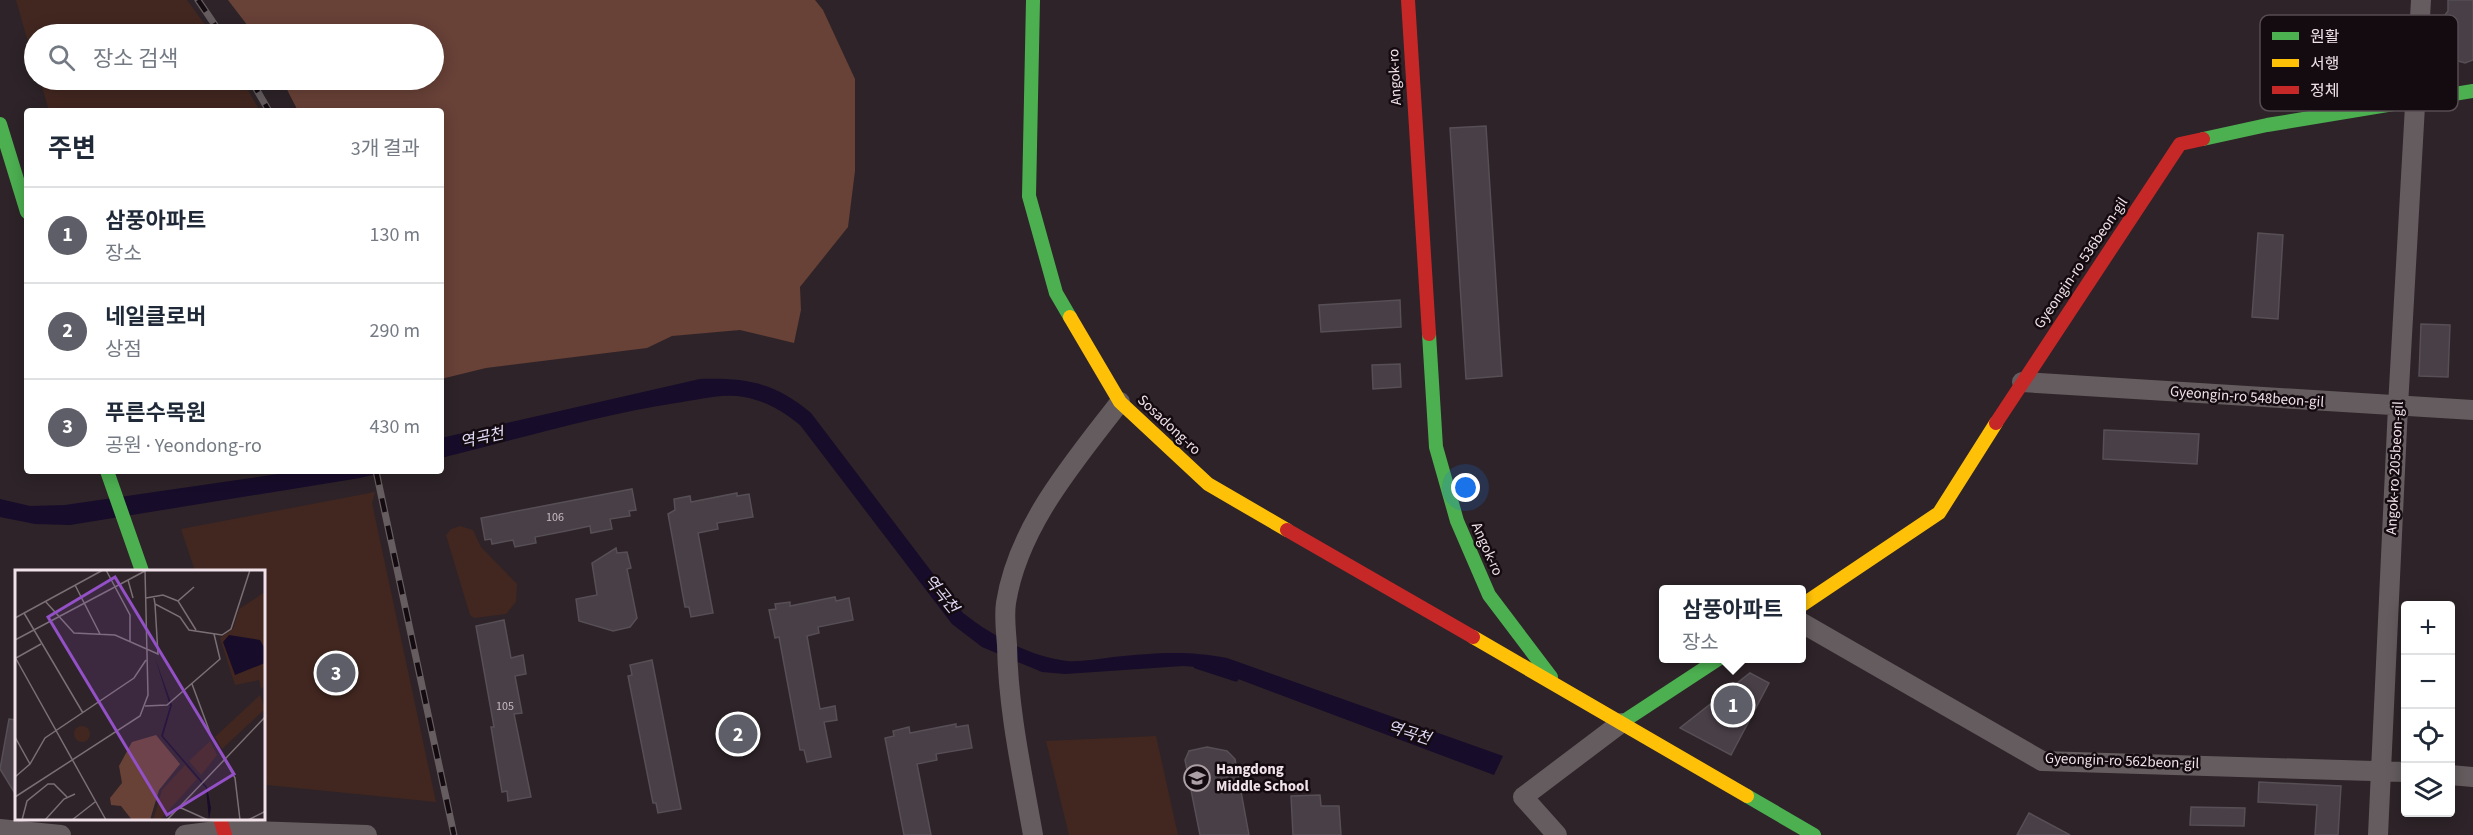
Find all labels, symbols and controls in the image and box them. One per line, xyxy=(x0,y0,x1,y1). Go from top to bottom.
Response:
legend xyxy=(2260,15,2458,111)
search box xyxy=(24,24,444,90)
text: 원활 xyxy=(2310,26,2340,48)
icon: search xyxy=(45,41,78,74)
text: 장소 검색 xyxy=(93,43,178,75)
street label: Angok-ro xyxy=(1383,48,1407,106)
text: 서행 xyxy=(2310,53,2339,75)
text: 정체 xyxy=(2310,80,2339,102)
text: 주변 xyxy=(48,130,96,167)
text: 3개 결과 xyxy=(351,135,420,163)
street label: Gyeongin-ro 536beon-gil xyxy=(2029,193,2133,333)
text: 삼풍아파트 xyxy=(105,205,206,237)
text: 1 xyxy=(62,221,73,249)
text: 130 m xyxy=(370,221,420,249)
text: 장소 xyxy=(105,240,142,268)
text: 네일클로버 xyxy=(105,301,206,333)
text: 2 xyxy=(62,317,73,345)
text: 290 m xyxy=(370,317,420,345)
text: 상점 xyxy=(105,336,142,364)
street label: Gyeongin-ro 548beon-gil xyxy=(2169,381,2325,413)
street label: Sosadong-ro xyxy=(1133,390,1205,460)
text: 푸른수목원 xyxy=(105,397,206,429)
street label: Angok-ro 205beon-gil xyxy=(2381,401,2409,535)
text: 3 xyxy=(62,413,73,441)
text: 430 m xyxy=(370,413,420,441)
water label: 역곡천 xyxy=(458,422,508,454)
text: 공원 · Yeondong-ro xyxy=(105,432,262,460)
your location xyxy=(1451,473,1480,502)
house number: 106 xyxy=(546,509,564,526)
street label: Angok-ro xyxy=(1466,519,1508,579)
inset map xyxy=(15,570,266,820)
water label: 역곡천 xyxy=(919,570,965,620)
popup xyxy=(1659,585,1806,663)
text: 삼풍아파트 xyxy=(1682,594,1783,626)
map controls xyxy=(2401,601,2455,817)
button: + xyxy=(2401,601,2455,655)
text: 장소 xyxy=(1682,629,1719,657)
pin: 3 xyxy=(316,650,356,696)
button: − xyxy=(2401,655,2455,709)
pin: 1 xyxy=(1714,682,1752,728)
house number: 105 xyxy=(496,698,514,715)
button: locate xyxy=(2401,709,2455,763)
pin: 2 xyxy=(718,712,758,756)
water label: 역곡천 xyxy=(1385,716,1436,751)
street label: Gyeongin-ro 562beon-gil xyxy=(2044,748,2200,774)
place label: Hangdong Middle School xyxy=(1216,759,1309,797)
school or university icon: Hangdong Middle School xyxy=(1182,763,1212,793)
button: layers xyxy=(2401,763,2455,817)

